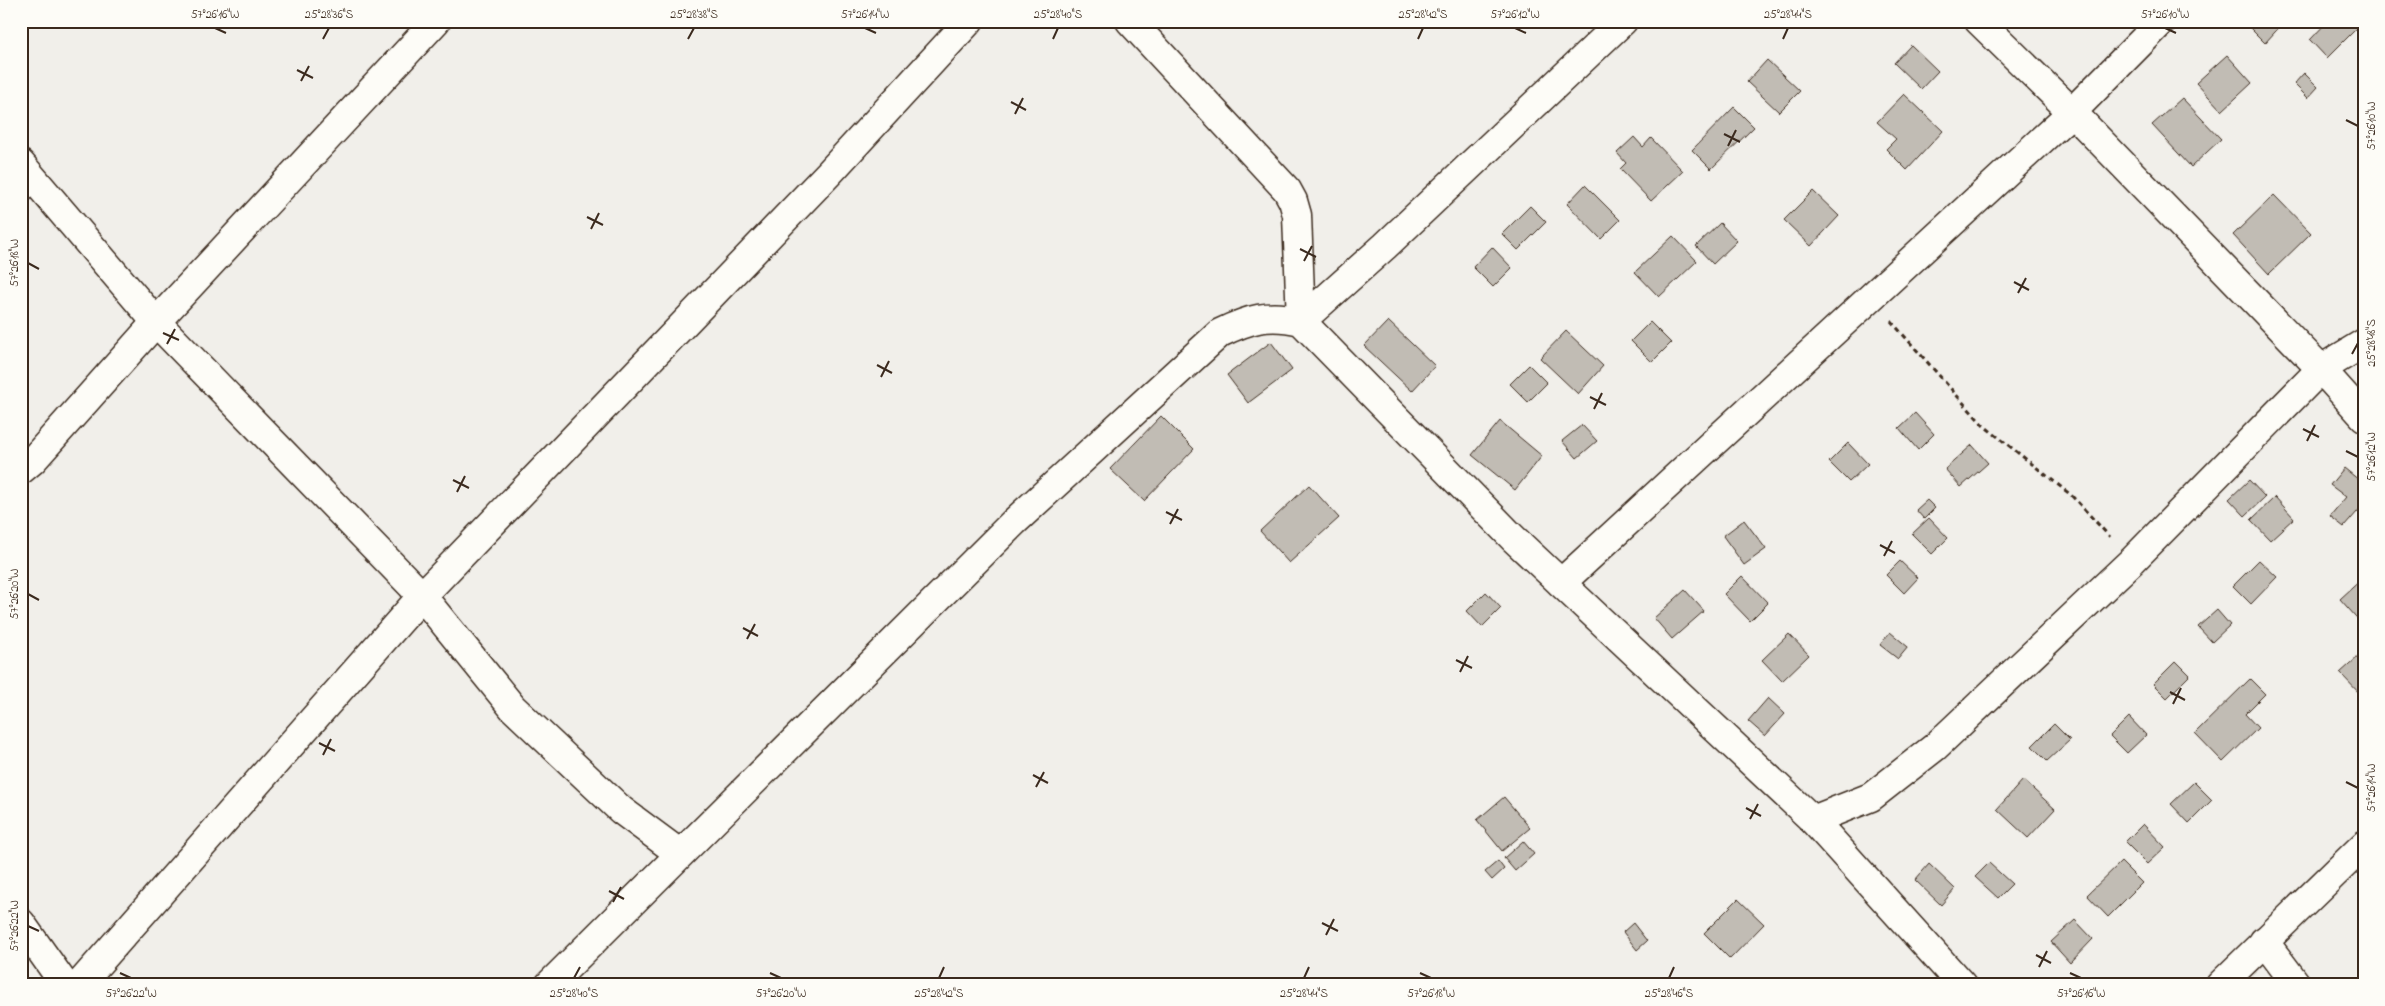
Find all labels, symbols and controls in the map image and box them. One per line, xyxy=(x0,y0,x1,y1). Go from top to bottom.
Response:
text: 57°26'16"W xyxy=(191,6,239,24)
text: 25°28'36"S xyxy=(305,6,354,24)
text: 25°28'38"S xyxy=(670,6,718,24)
text: 57°26'14"W xyxy=(841,6,889,24)
text: 25°28'40"S xyxy=(1034,6,1082,24)
text: 25°28'42"S xyxy=(1398,6,1448,24)
text: 57°26'12"W xyxy=(1490,6,1540,24)
text: 25°28'44"S xyxy=(1764,6,1812,24)
text: 57°26'10"W xyxy=(2141,6,2189,24)
text: 57°26'10"W xyxy=(2363,102,2381,150)
text: 57°26'18"W xyxy=(6,239,24,287)
text: 25°28'48"S xyxy=(2363,319,2381,367)
text: 57°26'12"W xyxy=(2363,432,2381,482)
text: 57°26'20"W xyxy=(6,569,24,619)
text: 57°26'14"W xyxy=(2363,764,2381,812)
text: 57°26'22"W xyxy=(6,900,24,952)
text: 57°26'22"W xyxy=(105,985,157,1003)
text: 25°28'40"S xyxy=(550,985,598,1003)
text: 57°26'20"W xyxy=(756,985,806,1003)
text: 25°28'42"S xyxy=(914,985,964,1003)
text: 25°28'44"S xyxy=(1280,985,1328,1003)
text: 57°26'18"W xyxy=(1407,985,1455,1003)
text: 25°28'46"S xyxy=(1645,985,1694,1003)
text: 57°26'16"W xyxy=(2057,985,2105,1003)

